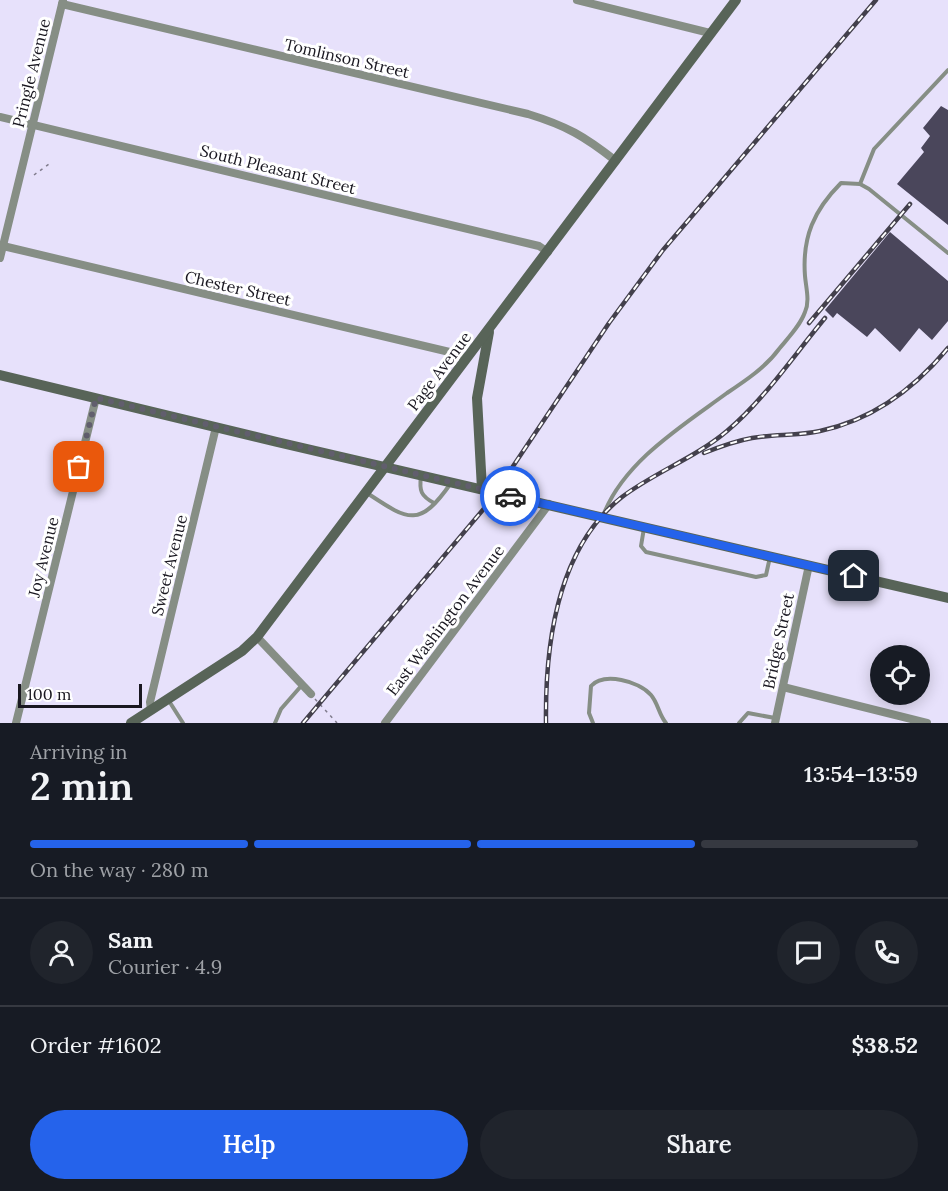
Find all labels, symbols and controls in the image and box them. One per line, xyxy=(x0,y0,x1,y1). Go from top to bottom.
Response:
street label: Pringle Avenue xyxy=(8,16,54,130)
street label: Tomlinson Street xyxy=(283,34,412,82)
street label: South Pleasant Street xyxy=(198,140,359,198)
street label: Chester Street xyxy=(183,266,294,310)
street label: Page Avenue xyxy=(403,327,475,414)
pin xyxy=(53,441,104,492)
icon: bag xyxy=(62,450,95,483)
courier xyxy=(480,466,540,526)
icon: car xyxy=(494,480,527,513)
street label: Sweet Avenue xyxy=(147,512,191,618)
street label: Joy Avenue xyxy=(23,514,63,600)
street label: East Washington Avenue xyxy=(382,540,508,699)
pin xyxy=(828,550,879,601)
icon: home xyxy=(837,559,870,592)
street label: Bridge Street xyxy=(758,590,798,691)
map controls xyxy=(870,645,930,705)
button: locate xyxy=(870,645,930,705)
scale bar xyxy=(18,681,142,708)
text: 100 m xyxy=(27,684,71,704)
text: Arriving in xyxy=(30,739,127,764)
text: 13:54–13:59 xyxy=(804,760,918,788)
text: 2 min xyxy=(30,761,133,811)
text: On the way · 280 m xyxy=(30,857,209,882)
button: person xyxy=(30,921,93,984)
button: chat xyxy=(777,921,840,984)
button: phone xyxy=(855,921,918,984)
text: Sam xyxy=(108,926,153,954)
text: Courier · 4.9 xyxy=(108,954,222,979)
text: Order #1602 xyxy=(30,1031,162,1059)
text: $38.52 xyxy=(851,1031,918,1059)
button: Help xyxy=(30,1110,468,1179)
button: Share xyxy=(480,1110,918,1179)

